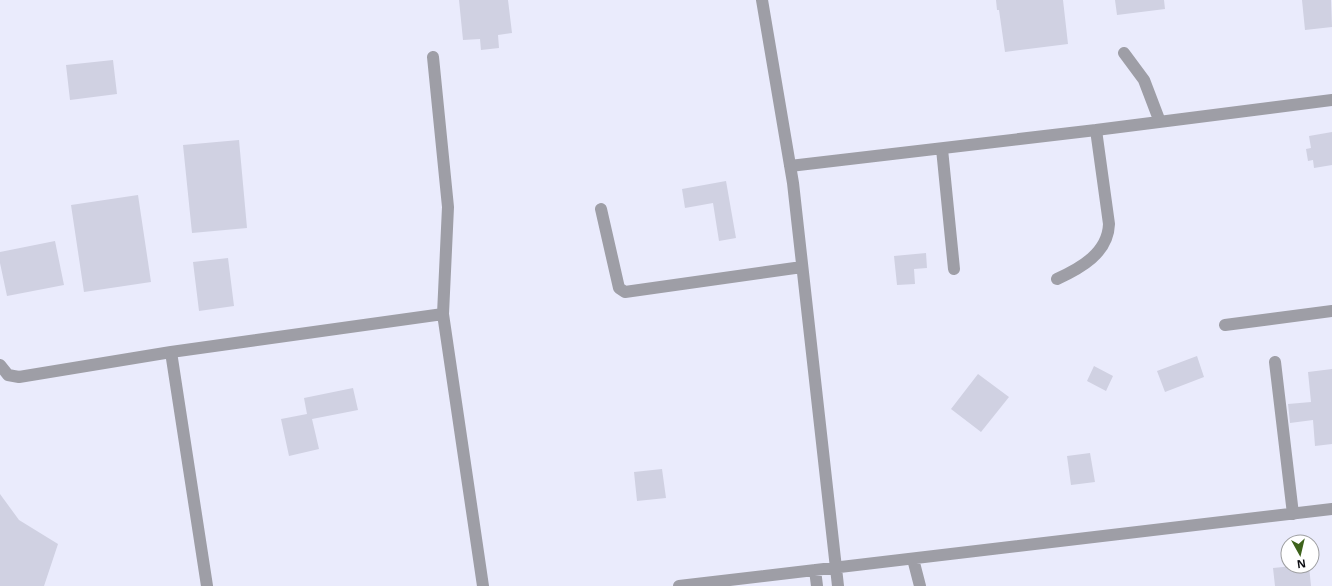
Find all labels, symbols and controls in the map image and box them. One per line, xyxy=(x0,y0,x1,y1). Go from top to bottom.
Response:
north arrow xyxy=(1280,534,1320,574)
text: N xyxy=(1296,556,1307,572)

